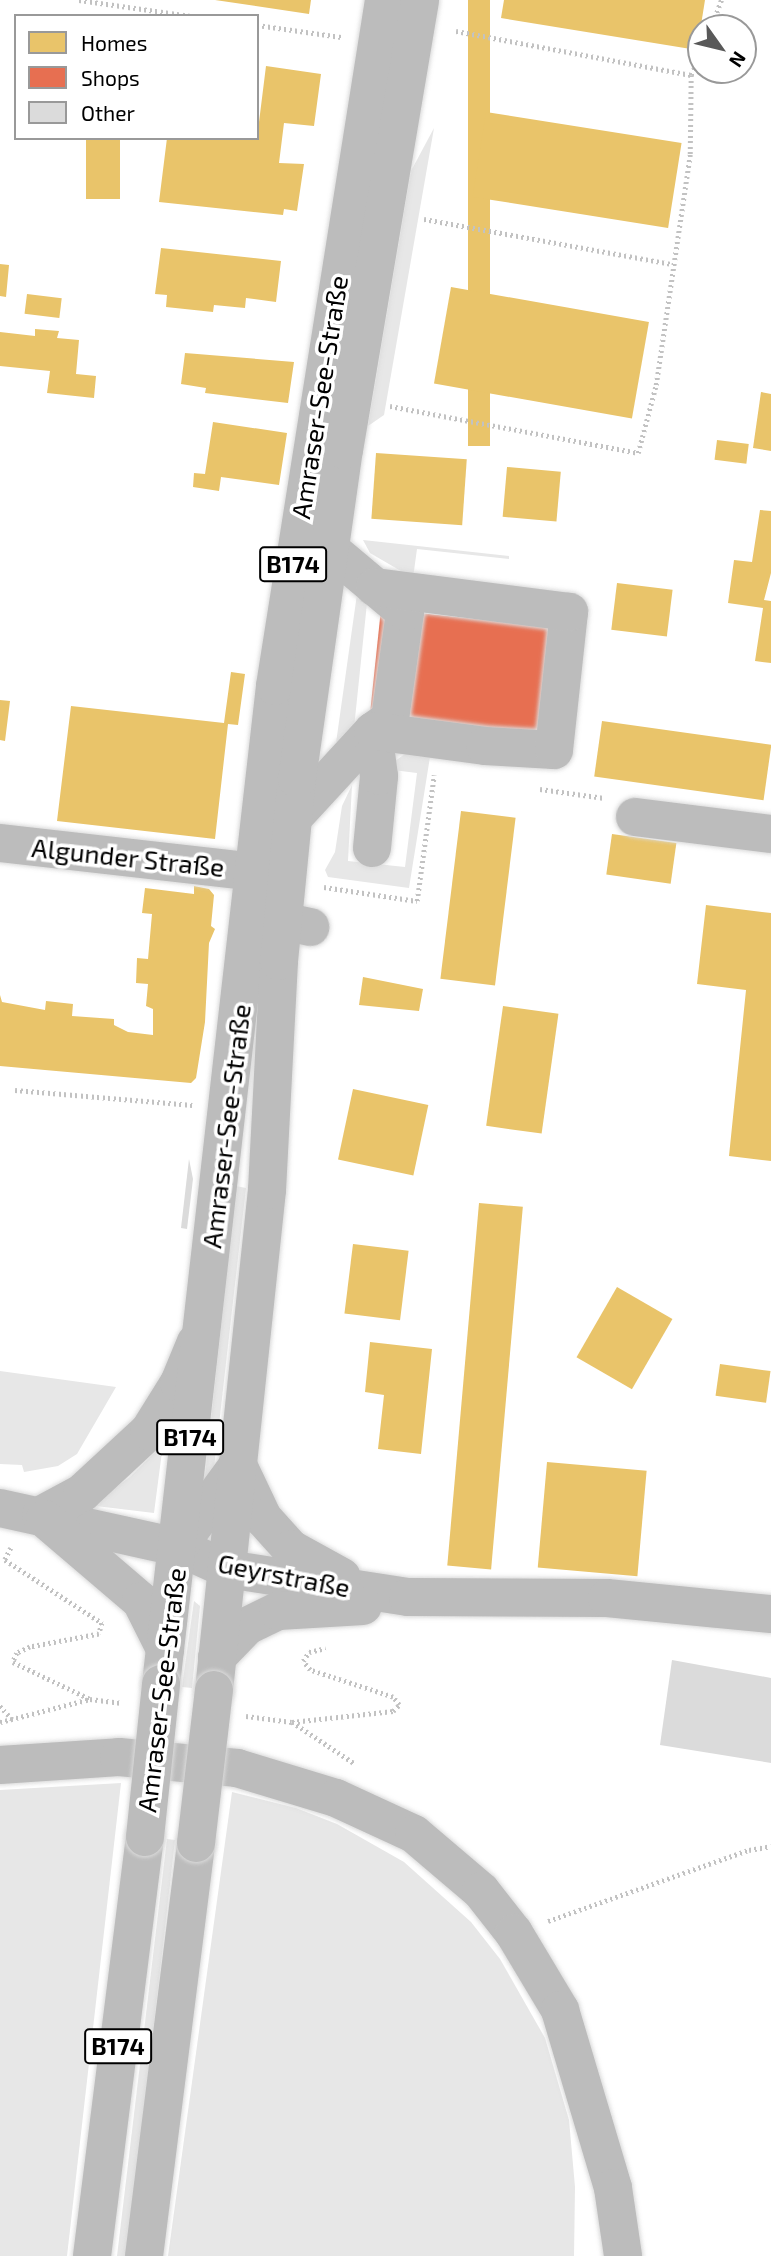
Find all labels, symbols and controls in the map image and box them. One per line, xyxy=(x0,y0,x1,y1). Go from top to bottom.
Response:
legend xyxy=(14,14,259,140)
north arrow xyxy=(687,14,757,84)
text: Homes xyxy=(81,30,147,55)
text: N xyxy=(725,48,752,72)
text: Shops xyxy=(81,65,140,90)
text: Other xyxy=(81,100,135,125)
street label: Amraser-See-Straße xyxy=(284,273,354,521)
road number: B174 xyxy=(258,544,328,584)
street label: Algunder Straße xyxy=(30,831,226,883)
street label: Amraser-See-Straße xyxy=(196,1002,256,1250)
road number: B174 xyxy=(155,1416,225,1457)
street label: Geyrstraße xyxy=(215,1547,353,1603)
street label: Amraser-See-Straße xyxy=(131,1566,191,1814)
road number: B174 xyxy=(83,2025,153,2066)

